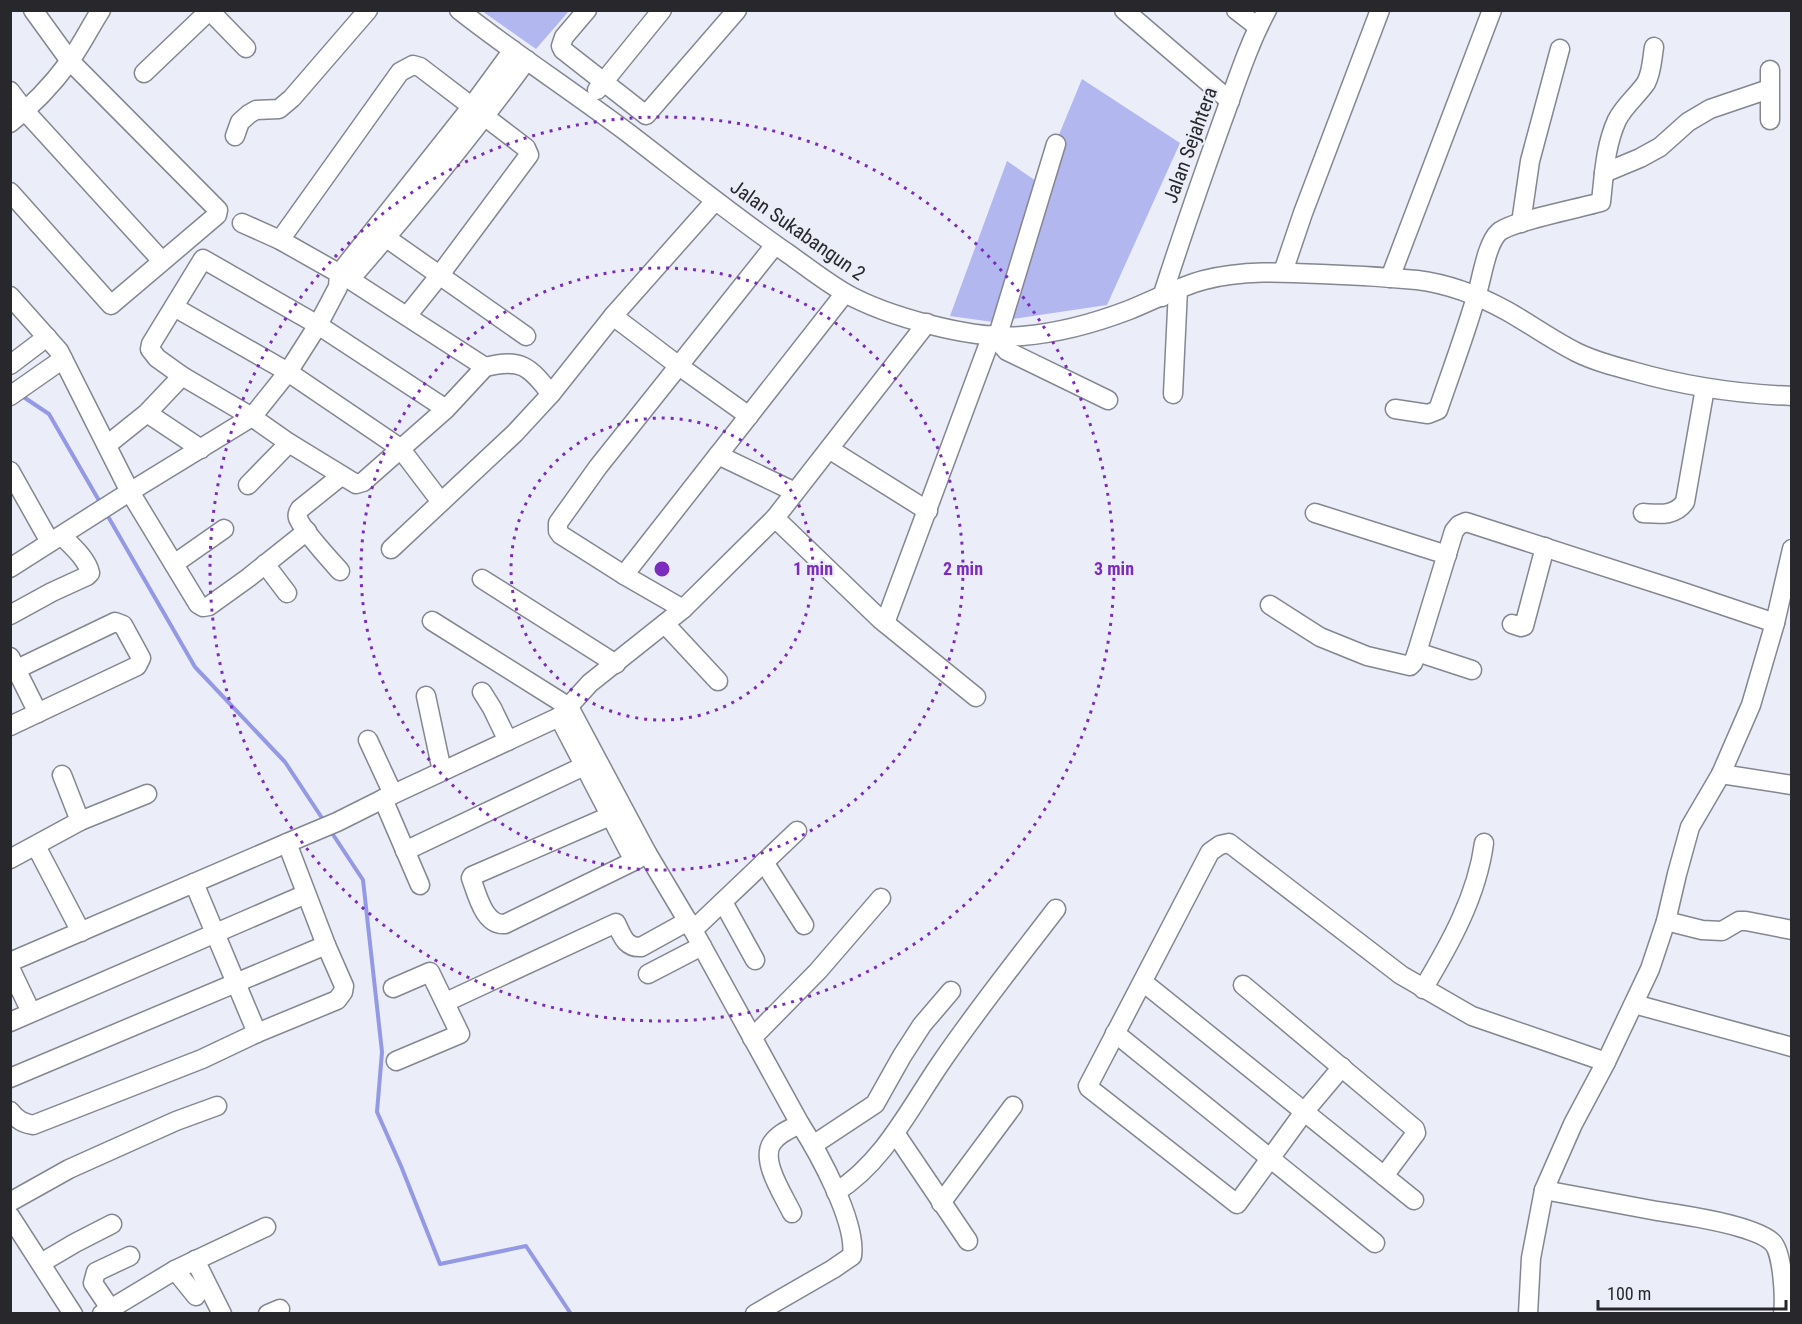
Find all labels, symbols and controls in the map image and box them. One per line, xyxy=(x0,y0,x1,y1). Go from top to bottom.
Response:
street label: Jalan Sejahtera xyxy=(1158,84,1222,206)
street label: Jalan Sukabangun 2 xyxy=(726,175,870,286)
text: 1 min xyxy=(793,558,833,579)
text: 2 min xyxy=(943,558,983,579)
text: 3 min xyxy=(1094,558,1134,579)
centre of rings xyxy=(652,559,672,579)
scale bar xyxy=(1598,1273,1786,1311)
text: 100 m xyxy=(1607,1283,1651,1304)

